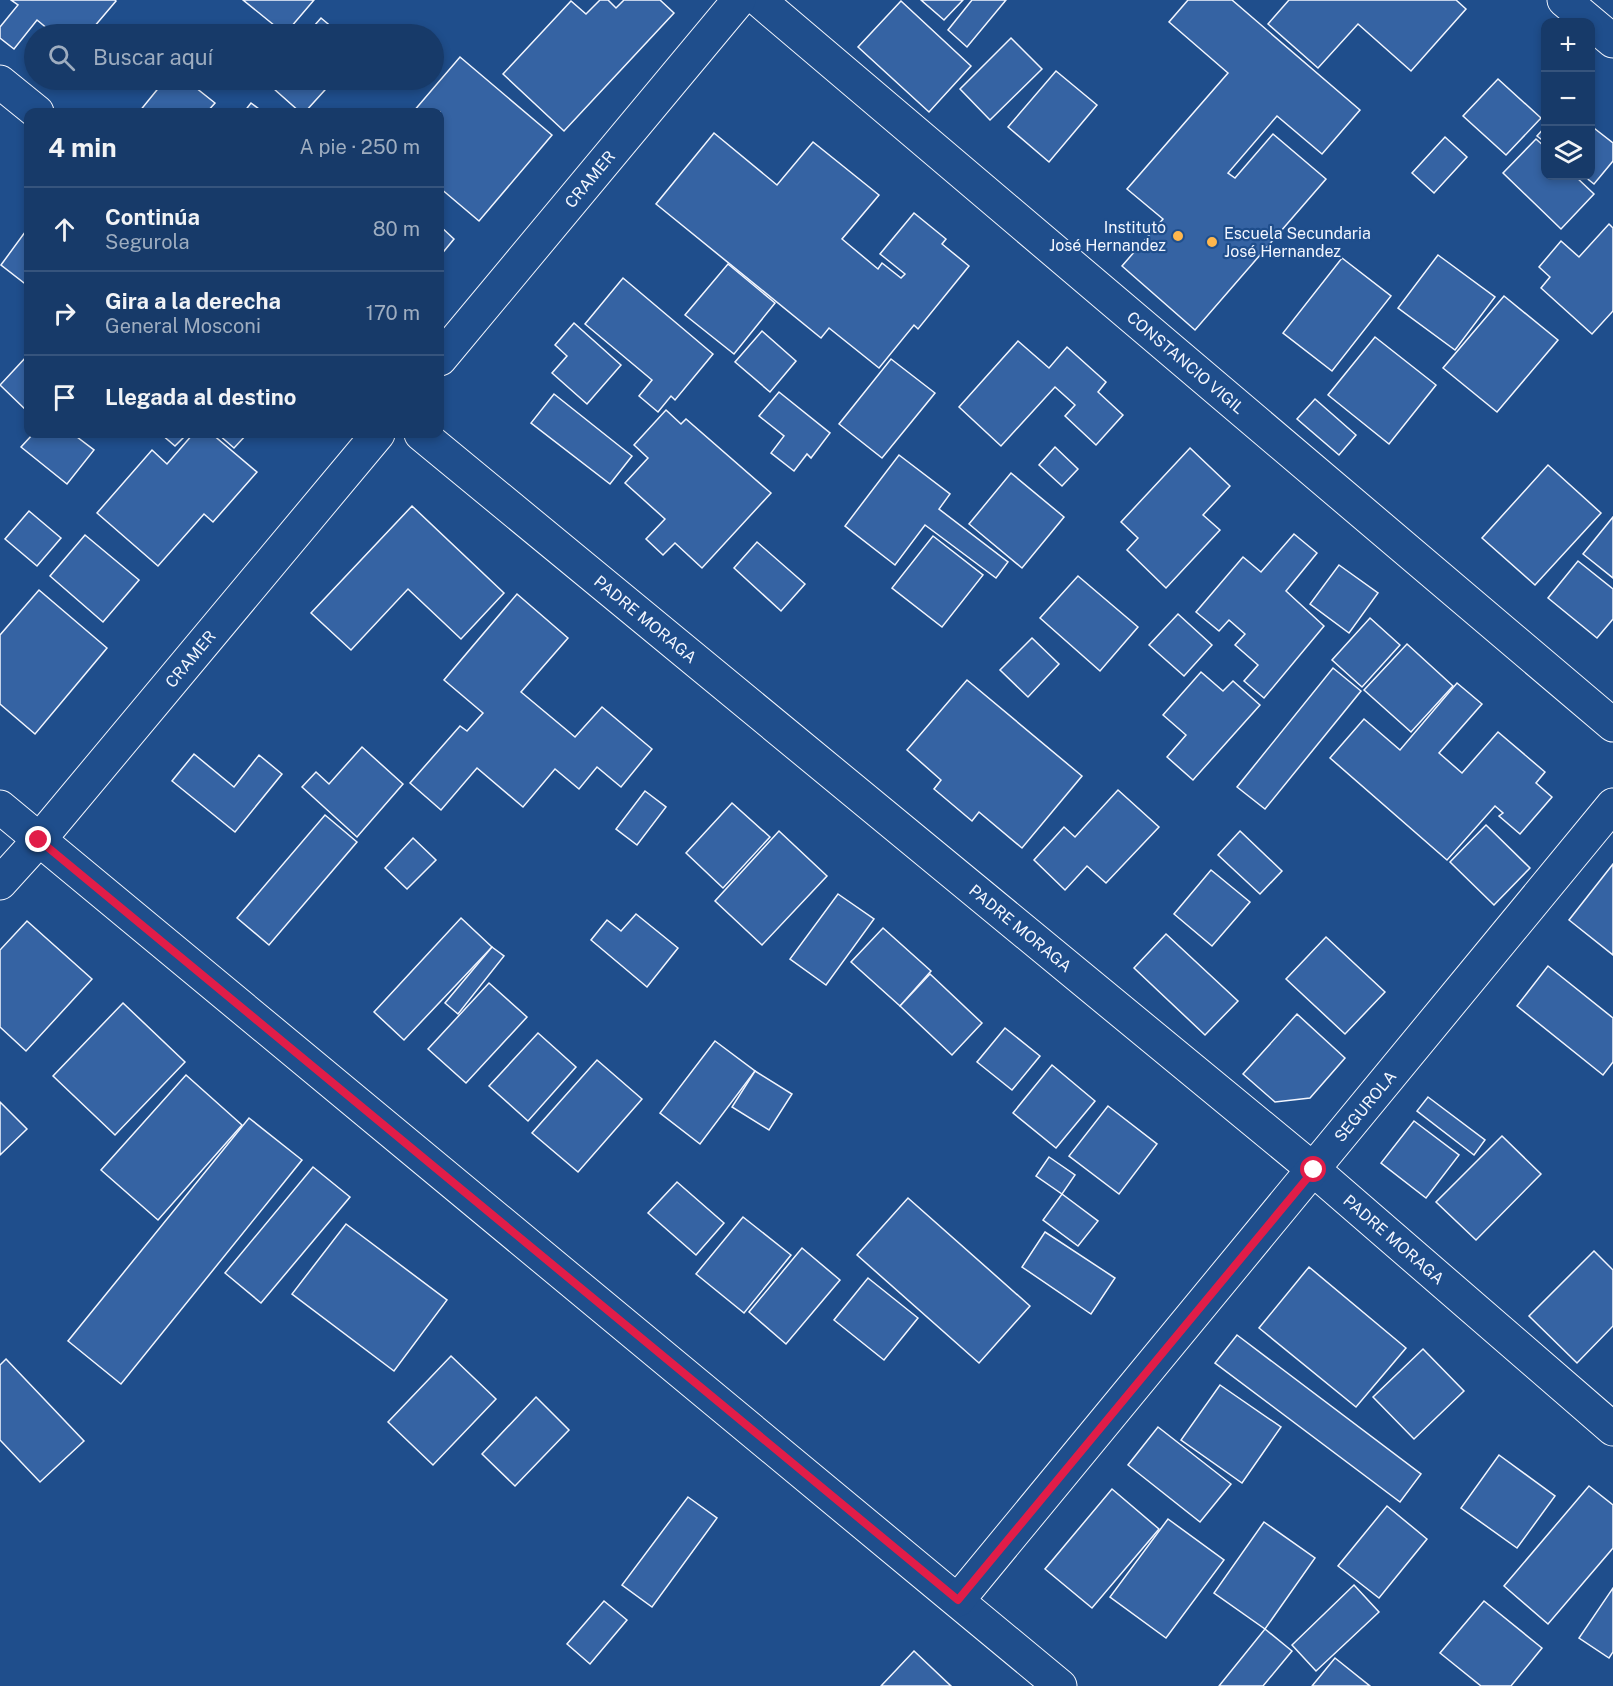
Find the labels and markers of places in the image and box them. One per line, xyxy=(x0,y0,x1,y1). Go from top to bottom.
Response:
place label: Instituto José Hernandez xyxy=(1049,218,1166,255)
place label: Escuela Secundaria José Hernandez xyxy=(1224,224,1371,261)
marker: Instituto José Hernandez xyxy=(1171,229,1185,243)
marker: Escuela Secundaria José Hernandez xyxy=(1205,235,1219,249)

